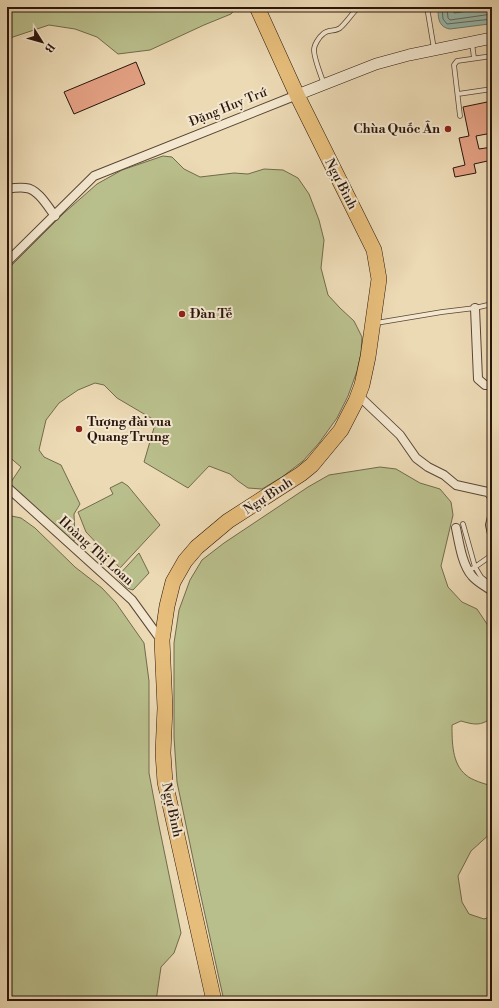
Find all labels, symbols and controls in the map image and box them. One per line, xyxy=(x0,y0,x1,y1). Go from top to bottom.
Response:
north arrow xyxy=(22,22,62,62)
text: B xyxy=(41,40,57,55)
street label: Đặng Huy Trứ xyxy=(187,84,270,130)
place label: Chùa Quốc Ân xyxy=(353,120,440,137)
marker: Chùa Quốc Ân xyxy=(443,124,453,134)
street label: Ngự Bình xyxy=(321,156,361,213)
place label: Đàn Tế xyxy=(189,306,233,322)
marker: Đàn Tế xyxy=(177,309,187,319)
place label: Tượng đài vua Quang Trung xyxy=(87,414,172,445)
marker: Tượng đài vua Quang Trung xyxy=(74,424,84,434)
street label: Ngự Bình xyxy=(240,474,296,518)
street label: Hoàng Thị Loan xyxy=(55,513,137,589)
street label: Ngự Bình xyxy=(158,781,186,839)

